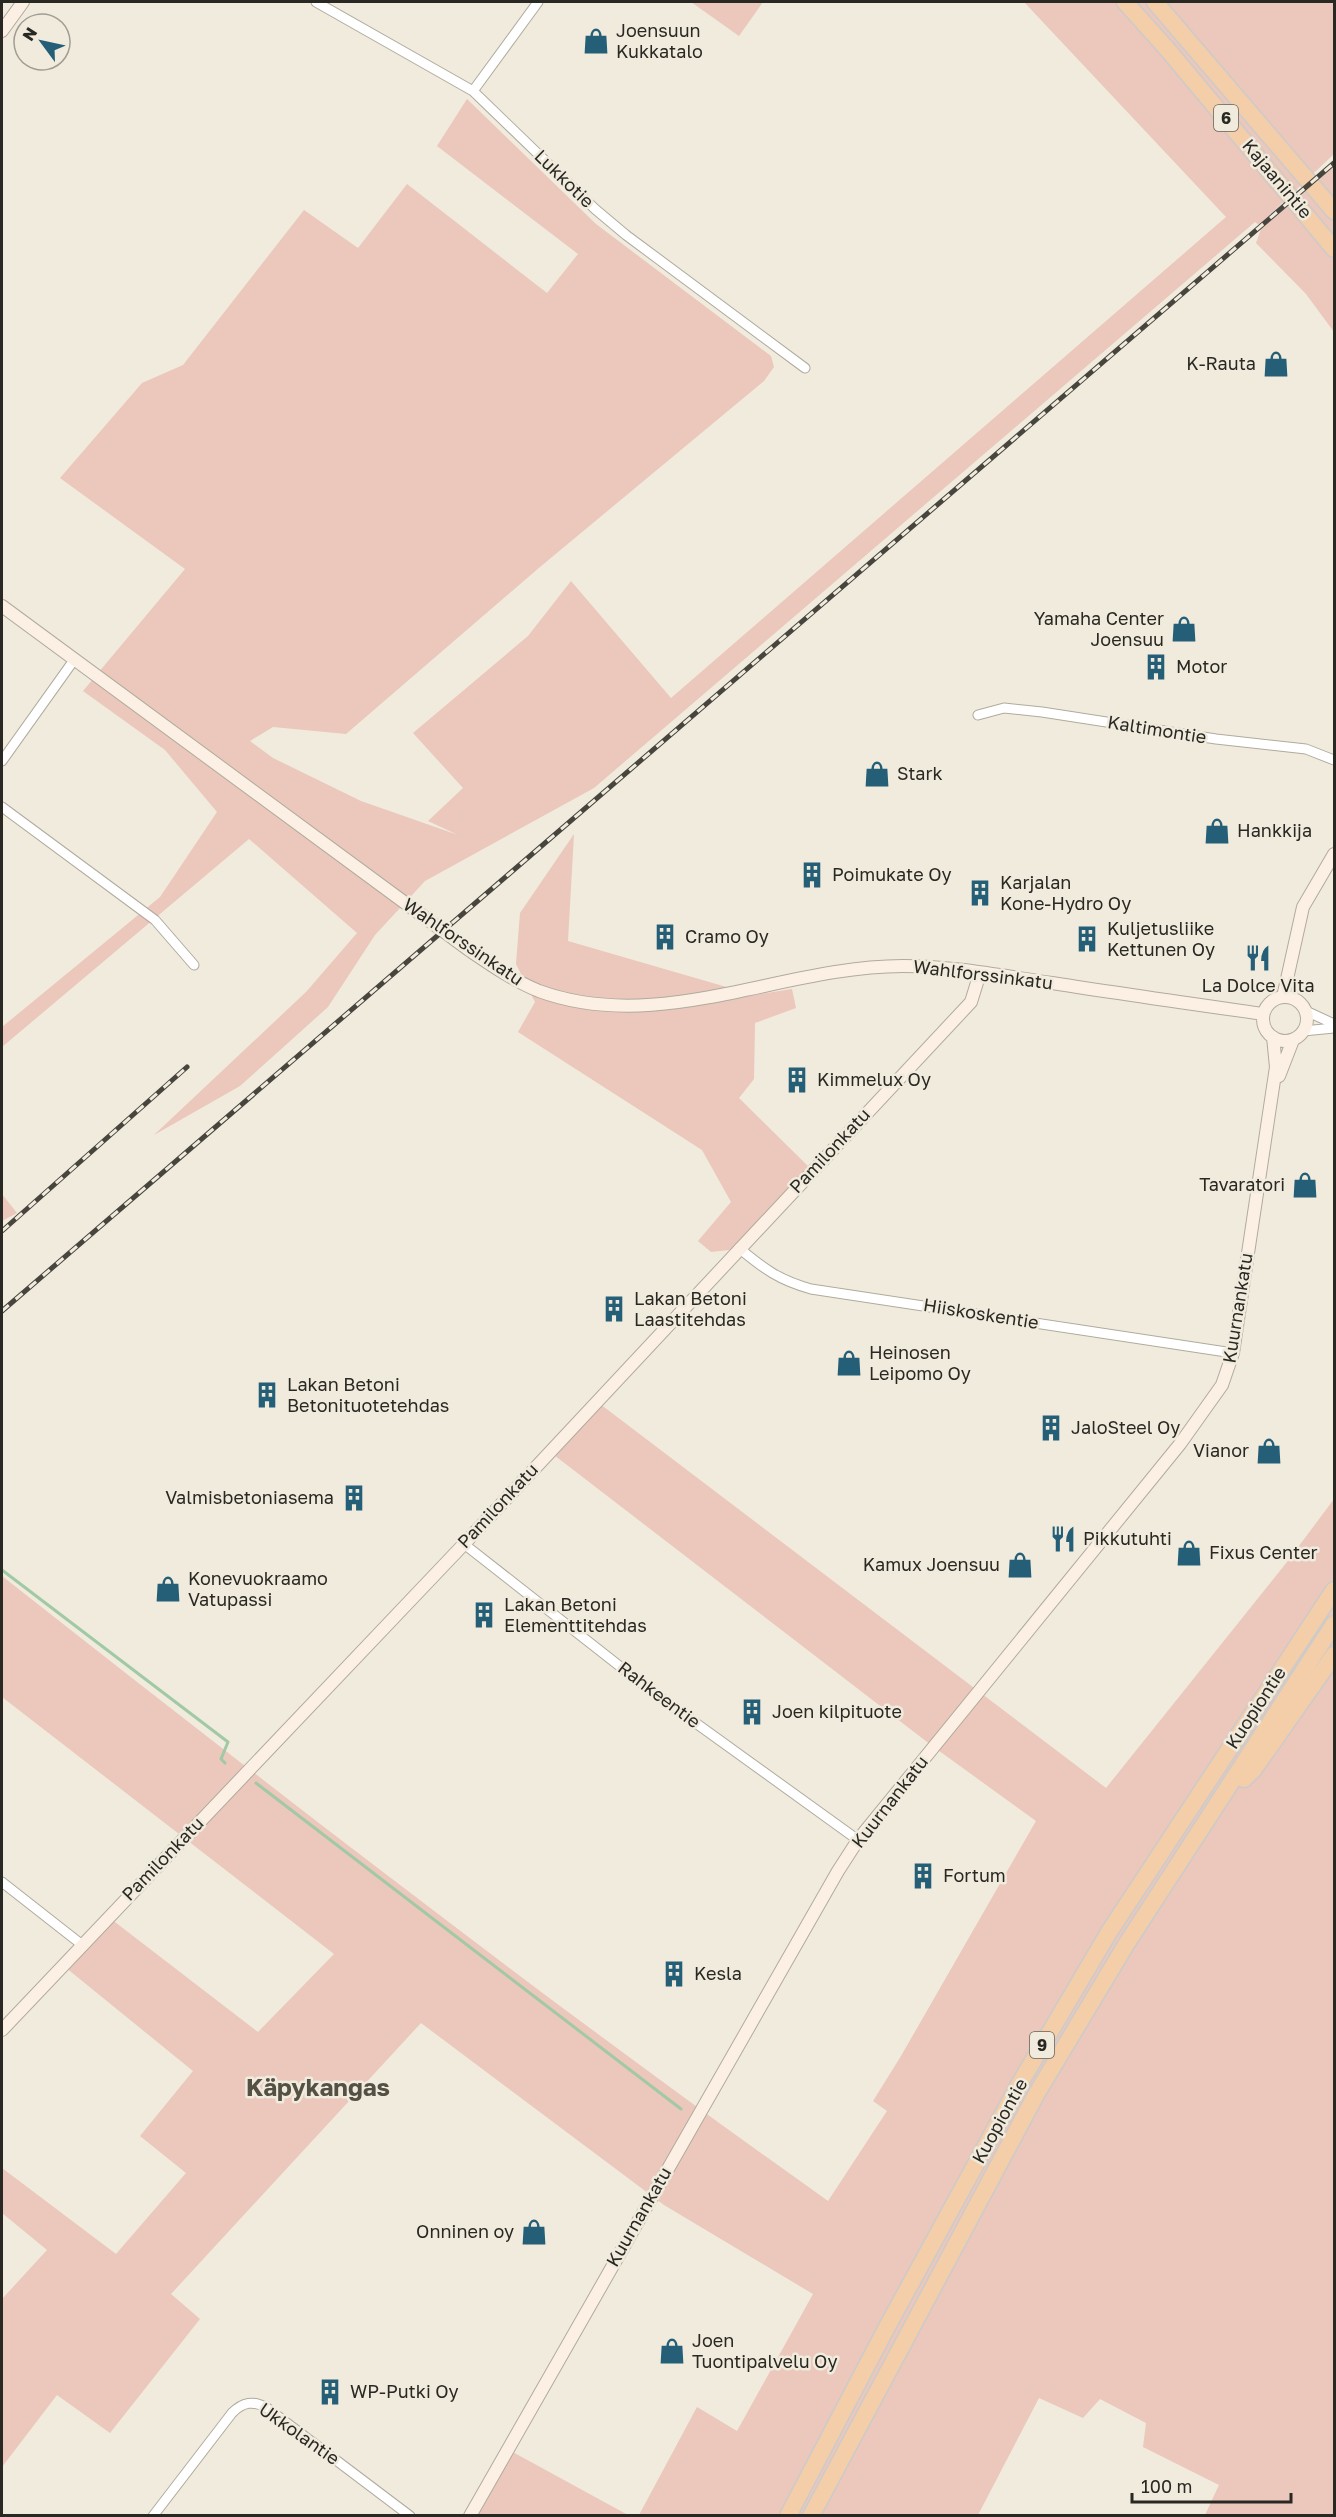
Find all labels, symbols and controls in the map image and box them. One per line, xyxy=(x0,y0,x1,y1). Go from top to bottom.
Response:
north arrow xyxy=(12,12,72,72)
place label: Joensuun Kukkatalo xyxy=(616,19,703,62)
text: N xyxy=(18,23,41,44)
shop icon: Joensuun Kukkatalo xyxy=(581,26,611,56)
road number: 6 xyxy=(1214,105,1238,131)
street label: Kajaanintie xyxy=(1238,134,1317,223)
street label: Lukkotie xyxy=(530,145,599,212)
shop icon: K-Rauta xyxy=(1261,349,1291,379)
place label: K-Rauta xyxy=(1186,352,1256,374)
place label: Yamaha Center Joensuu xyxy=(1034,607,1164,650)
shop icon: Yamaha Center Joensuu xyxy=(1169,614,1199,644)
building icon: Motor xyxy=(1141,652,1171,682)
place label: Motor xyxy=(1176,655,1227,677)
street label: Kaltimontie xyxy=(1106,710,1208,748)
shop icon: Stark xyxy=(862,759,892,789)
place label: Stark xyxy=(897,762,943,784)
shop icon: Hankkija xyxy=(1202,816,1232,846)
place label: Hankkija xyxy=(1237,819,1312,841)
building icon: Poimukate Oy xyxy=(797,860,827,890)
place label: Poimukate Oy xyxy=(832,863,952,885)
place label: Karjalan Kone-Hydro Oy xyxy=(1000,871,1131,914)
building icon: Karjalan Kone-Hydro Oy xyxy=(965,878,995,908)
street label: Wahlforssinkatu xyxy=(399,893,528,990)
place label: Kuljetusliike Kettunen Oy xyxy=(1107,917,1215,960)
building icon: Cramo Oy xyxy=(650,922,680,952)
building icon: Kuljetusliike Kettunen Oy xyxy=(1072,924,1102,954)
place label: Cramo Oy xyxy=(685,925,769,947)
restaurant icon: La Dolce Vita xyxy=(1243,943,1273,973)
street label: Wahlforssinkatu xyxy=(912,955,1054,993)
place label: La Dolce Vita xyxy=(1201,974,1315,996)
building icon: Kimmelux Oy xyxy=(782,1065,812,1095)
place label: Kimmelux Oy xyxy=(817,1068,931,1090)
street label: Pamilonkatu xyxy=(784,1103,874,1197)
shop icon: Tavaratori xyxy=(1290,1170,1320,1200)
place label: Tavaratori xyxy=(1199,1173,1285,1195)
street label: Kuurnankatu xyxy=(1217,1251,1257,1365)
place label: Lakan Betoni Laastitehdas xyxy=(634,1287,747,1330)
street label: Hiiskoskentie xyxy=(922,1293,1040,1333)
building icon: Lakan Betoni Laastitehdas xyxy=(599,1294,629,1324)
place label: Heinosen Leipomo Oy xyxy=(869,1341,971,1384)
shop icon: Heinosen Leipomo Oy xyxy=(834,1348,864,1378)
place label: Lakan Betoni Betonituotetehdas xyxy=(287,1373,449,1416)
building icon: Lakan Betoni Betonituotetehdas xyxy=(252,1380,282,1410)
building icon: JaloSteel Oy xyxy=(1036,1413,1066,1443)
place label: JaloSteel Oy xyxy=(1071,1416,1180,1438)
shop icon: Vianor xyxy=(1254,1436,1284,1466)
place label: Vianor xyxy=(1193,1439,1249,1461)
street label: Pamilonkatu xyxy=(452,1458,542,1552)
building icon: Valmisbetoniasema xyxy=(339,1483,369,1513)
place label: Valmisbetoniasema xyxy=(165,1486,334,1508)
restaurant icon: Pikkutuhti xyxy=(1048,1524,1078,1554)
place label: Pikkutuhti xyxy=(1083,1527,1172,1549)
shop icon: Fixus Center xyxy=(1174,1538,1204,1568)
place label: Fixus Center xyxy=(1209,1541,1318,1563)
shop icon: Kamux Joensuu xyxy=(1005,1550,1035,1580)
place label: Kamux Joensuu xyxy=(863,1553,1000,1575)
place label: Konevuokraamo Vatupassi xyxy=(188,1567,328,1610)
shop icon: Konevuokraamo Vatupassi xyxy=(153,1574,183,1604)
place label: Lakan Betoni Elementtitehdas xyxy=(504,1593,647,1636)
building icon: Lakan Betoni Elementtitehdas xyxy=(469,1600,499,1630)
street label: Rahkeentie xyxy=(614,1656,705,1732)
street label: Kuopiontie xyxy=(1220,1662,1290,1753)
building icon: Joen kilpituote xyxy=(737,1697,767,1727)
place label: Joen kilpituote xyxy=(772,1700,902,1722)
street label: Kuurnankatu xyxy=(846,1751,932,1852)
street label: Pamilonkatu xyxy=(117,1812,208,1905)
building icon: Fortum xyxy=(908,1861,938,1891)
place label: Fortum xyxy=(943,1864,1006,1886)
building icon: Kesla xyxy=(659,1959,689,1989)
place label: Kesla xyxy=(694,1962,742,1984)
road number: 9 xyxy=(1030,2032,1054,2058)
district label: Käpykangas xyxy=(246,2072,390,2101)
street label: Kuopiontie xyxy=(967,2074,1031,2167)
street label: Kuurnankatu xyxy=(601,2163,675,2270)
shop icon: Onninen oy xyxy=(519,2217,549,2247)
place label: Onninen oy xyxy=(416,2220,514,2242)
place label: Joen Tuontipalvelu Oy xyxy=(692,2329,838,2372)
shop icon: Joen Tuontipalvelu Oy xyxy=(657,2336,687,2366)
building icon: WP-Putki Oy xyxy=(315,2377,345,2407)
place label: WP-Putki Oy xyxy=(350,2380,459,2402)
street label: Ukkolantie xyxy=(255,2397,344,2469)
scale bar xyxy=(1132,2466,1291,2504)
text: 100 m xyxy=(1141,2475,1192,2497)

